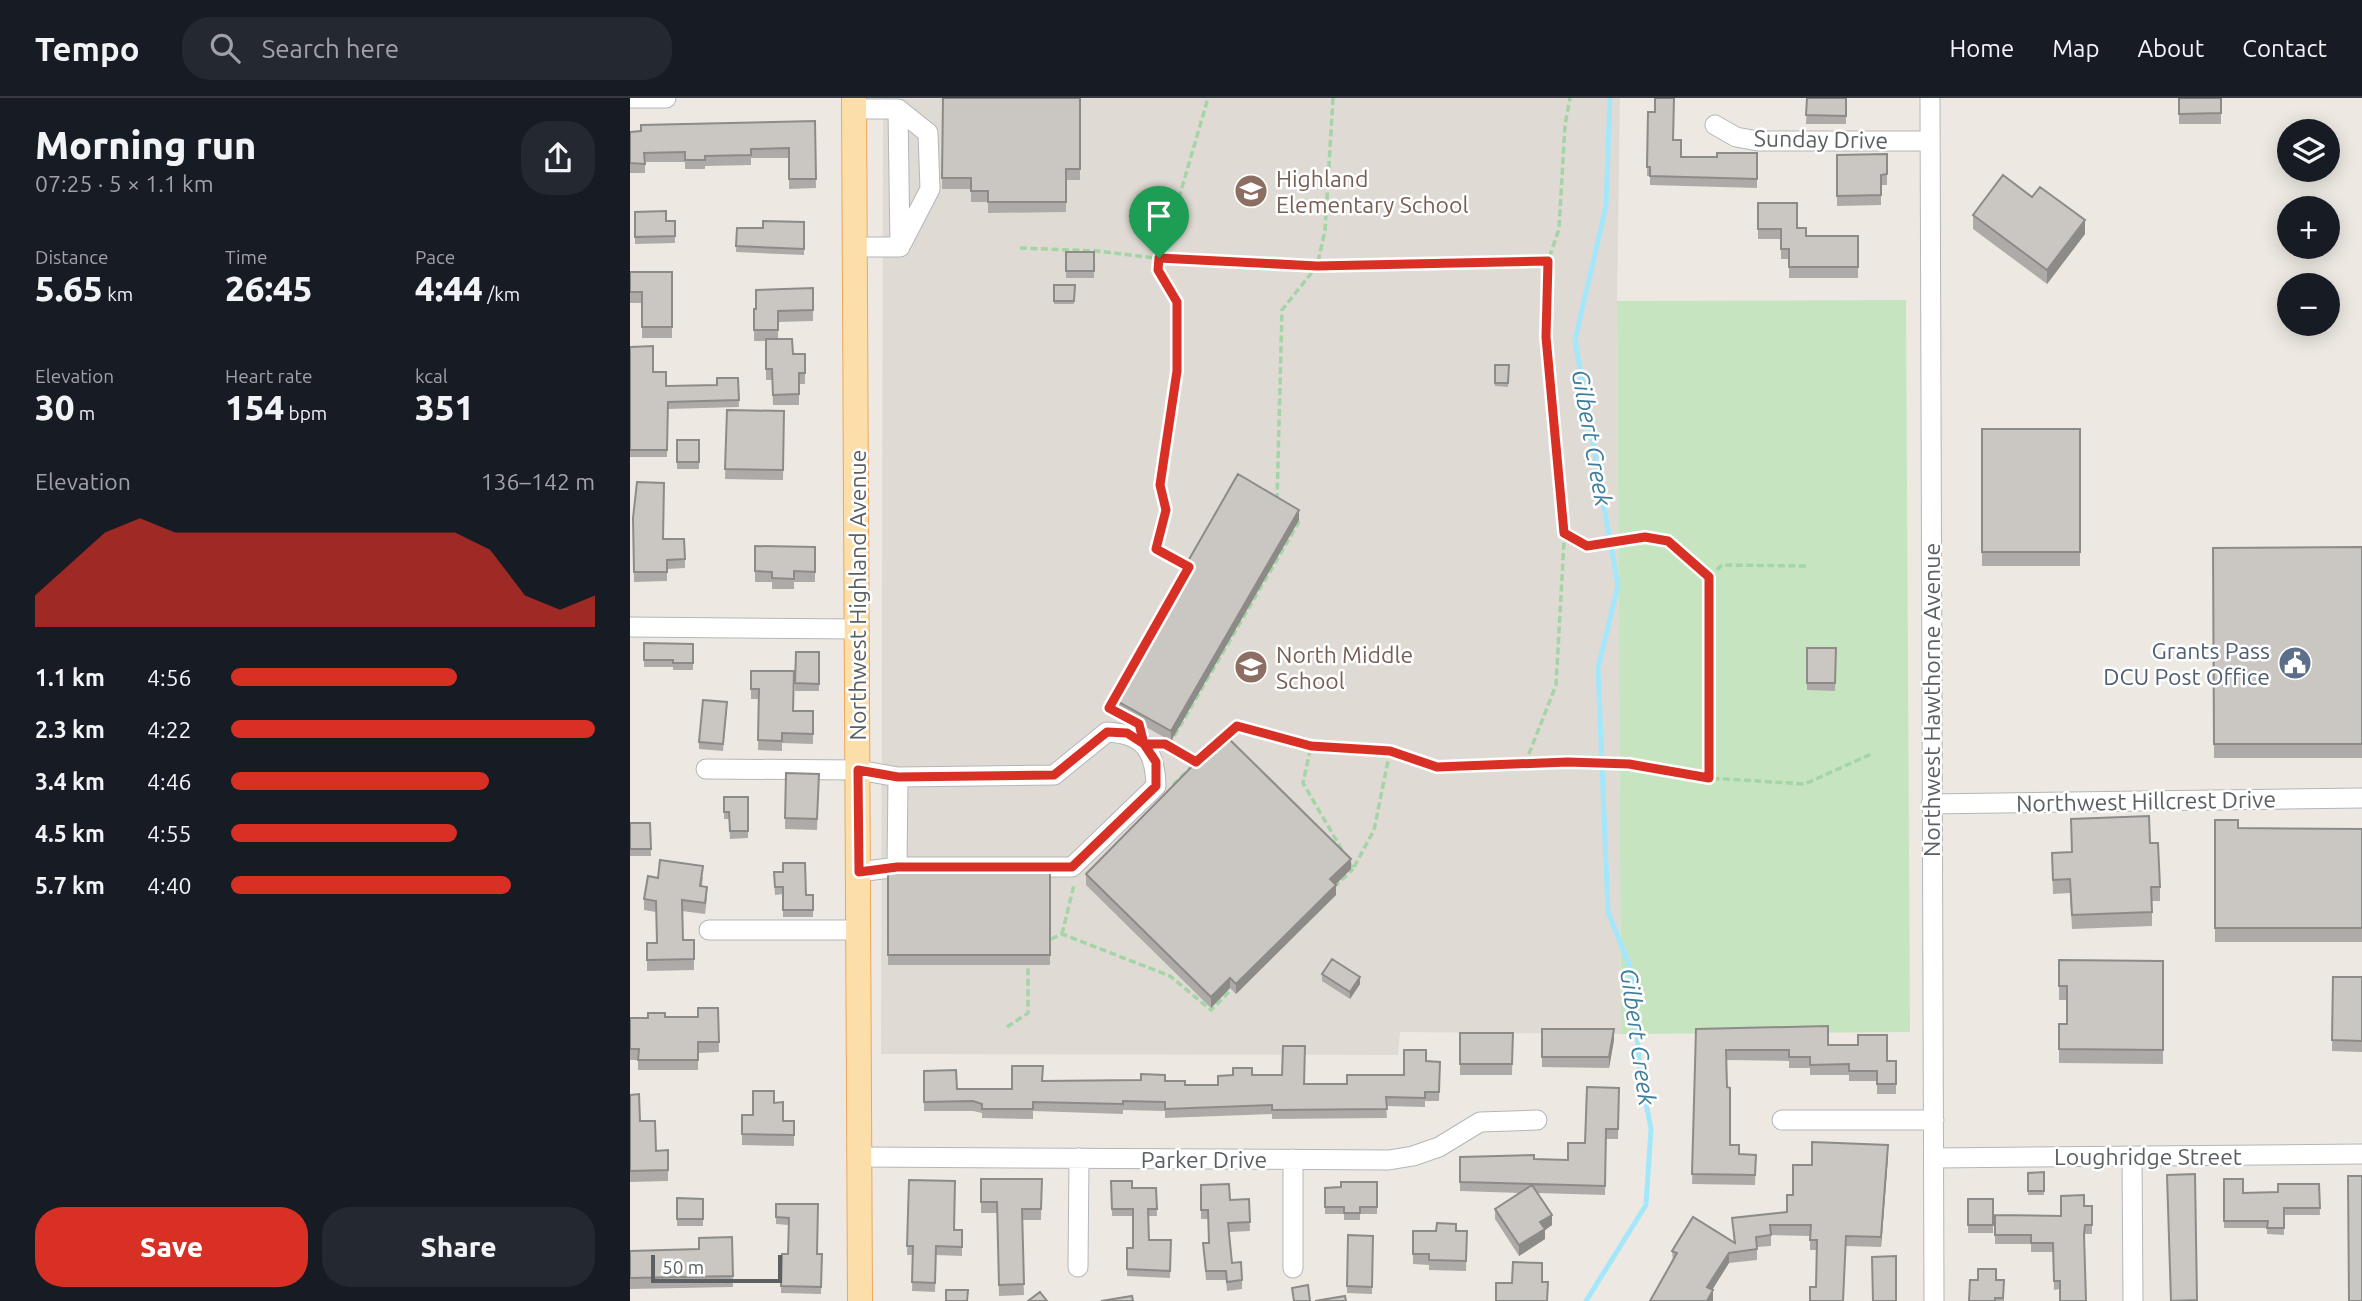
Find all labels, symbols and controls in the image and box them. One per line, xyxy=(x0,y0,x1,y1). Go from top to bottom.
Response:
search box xyxy=(182,17,672,80)
icon: search xyxy=(206,29,244,67)
text: Tempo xyxy=(35,30,140,67)
text: Search here xyxy=(262,34,399,63)
text: Home xyxy=(1949,35,2014,62)
text: Map xyxy=(2052,35,2099,62)
text: About xyxy=(2137,35,2204,62)
text: Contact xyxy=(2242,35,2327,62)
map controls xyxy=(2277,119,2340,336)
button: layers xyxy=(2277,119,2340,182)
button: share xyxy=(521,121,595,195)
text: Morning run xyxy=(35,124,256,166)
street label: Sunday Drive xyxy=(1754,125,1888,153)
place label: Highland Elementary School xyxy=(1276,166,1469,217)
text: 07:25 · 5 × 1.1 km xyxy=(35,171,214,196)
school or university icon: Highland Elementary School xyxy=(1232,172,1270,210)
pin xyxy=(1129,186,1189,258)
button: + xyxy=(2277,196,2340,259)
icon: arrive xyxy=(1140,197,1178,235)
text: Distance xyxy=(35,246,109,268)
text: Time xyxy=(225,246,267,268)
text: Pace xyxy=(415,246,455,268)
text: 5.65 xyxy=(35,268,103,308)
text: 26:45 xyxy=(225,268,313,308)
text: 4:44 xyxy=(415,268,483,308)
button: − xyxy=(2277,273,2340,336)
text: km xyxy=(103,283,133,305)
text: /km xyxy=(483,283,520,305)
text: Elevation xyxy=(35,365,114,387)
text: Heart rate xyxy=(225,365,312,387)
text: kcal xyxy=(415,365,448,387)
water label: Gilbert Creek xyxy=(1567,367,1617,509)
text: 30 xyxy=(35,387,74,427)
text: 154 xyxy=(225,387,284,427)
text: 351 xyxy=(415,387,474,427)
text: m xyxy=(74,402,95,424)
text: bpm xyxy=(284,402,327,424)
street label: Northwest Highland Avenue xyxy=(845,450,870,740)
text: Elevation xyxy=(35,469,131,494)
text: 136–142 m xyxy=(481,469,595,494)
street label: Northwest Hawthorne Avenue xyxy=(1919,543,1944,857)
place label: Grants Pass DCU Post Office xyxy=(2103,638,2270,689)
place label: North Middle School xyxy=(1276,642,1413,693)
public building icon: Grants Pass DCU Post Office xyxy=(2276,644,2314,682)
school or university icon: North Middle School xyxy=(1232,648,1270,686)
text: 1.1 km xyxy=(35,665,105,690)
text: 4:56 xyxy=(147,665,192,690)
text: 2.3 km xyxy=(35,717,105,742)
text: 4:22 xyxy=(147,717,192,742)
text: 3.4 km xyxy=(35,769,105,794)
text: 4:46 xyxy=(147,769,192,794)
street label: Northwest Hillcrest Drive xyxy=(2016,786,2276,816)
text: 4.5 km xyxy=(35,821,105,846)
text: 4:55 xyxy=(147,821,192,846)
text: 5.7 km xyxy=(35,873,105,898)
text: 4:40 xyxy=(147,873,192,898)
water label: Gilbert Creek xyxy=(1615,967,1661,1108)
street label: Loughridge Street xyxy=(2054,1144,2242,1169)
street label: Parker Drive xyxy=(1141,1147,1267,1172)
button: Save xyxy=(35,1207,308,1287)
button: Share xyxy=(322,1207,595,1287)
scale bar xyxy=(651,1252,782,1284)
text: 50 m xyxy=(662,1256,704,1278)

